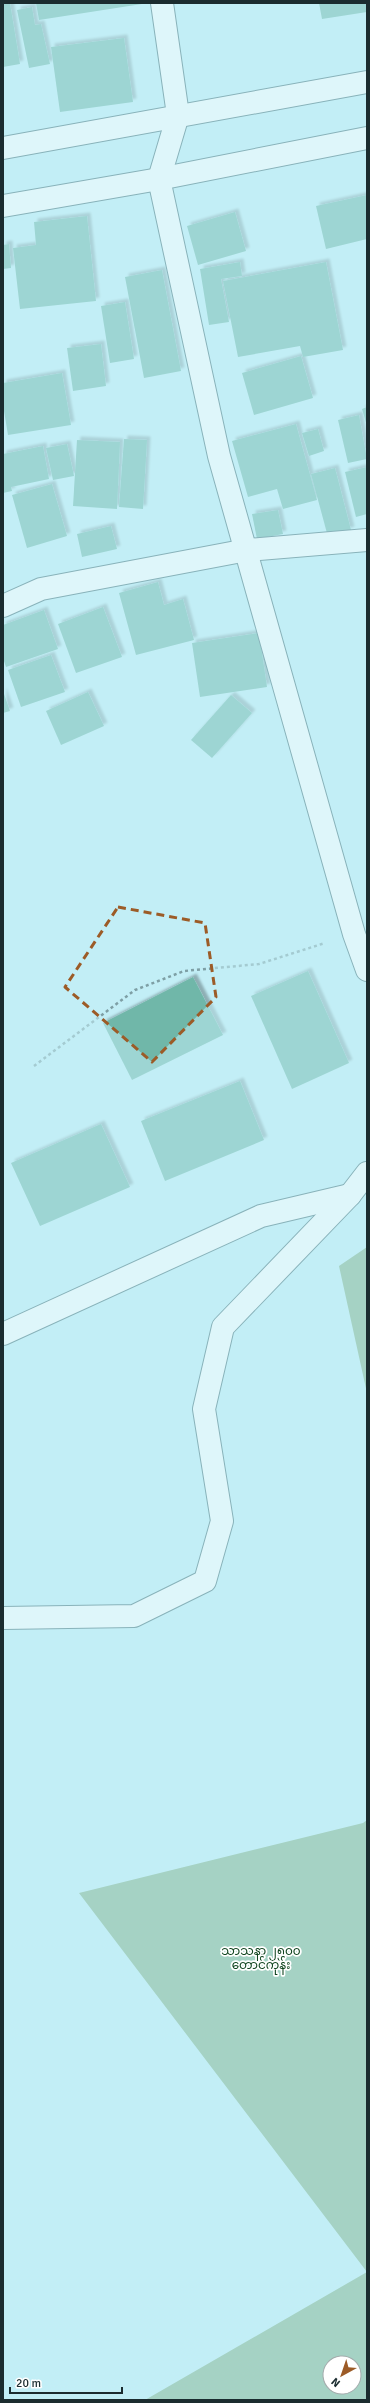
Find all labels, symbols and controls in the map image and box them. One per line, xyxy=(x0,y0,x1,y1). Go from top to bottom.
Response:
park label: သာသနာ ၂၅၀၀ တောင်ကုန်း xyxy=(221,1944,301,1975)
north arrow xyxy=(322,2355,362,2395)
scale bar xyxy=(10,2369,122,2395)
text: N xyxy=(329,2375,343,2390)
text: 20 m xyxy=(16,2376,41,2391)

